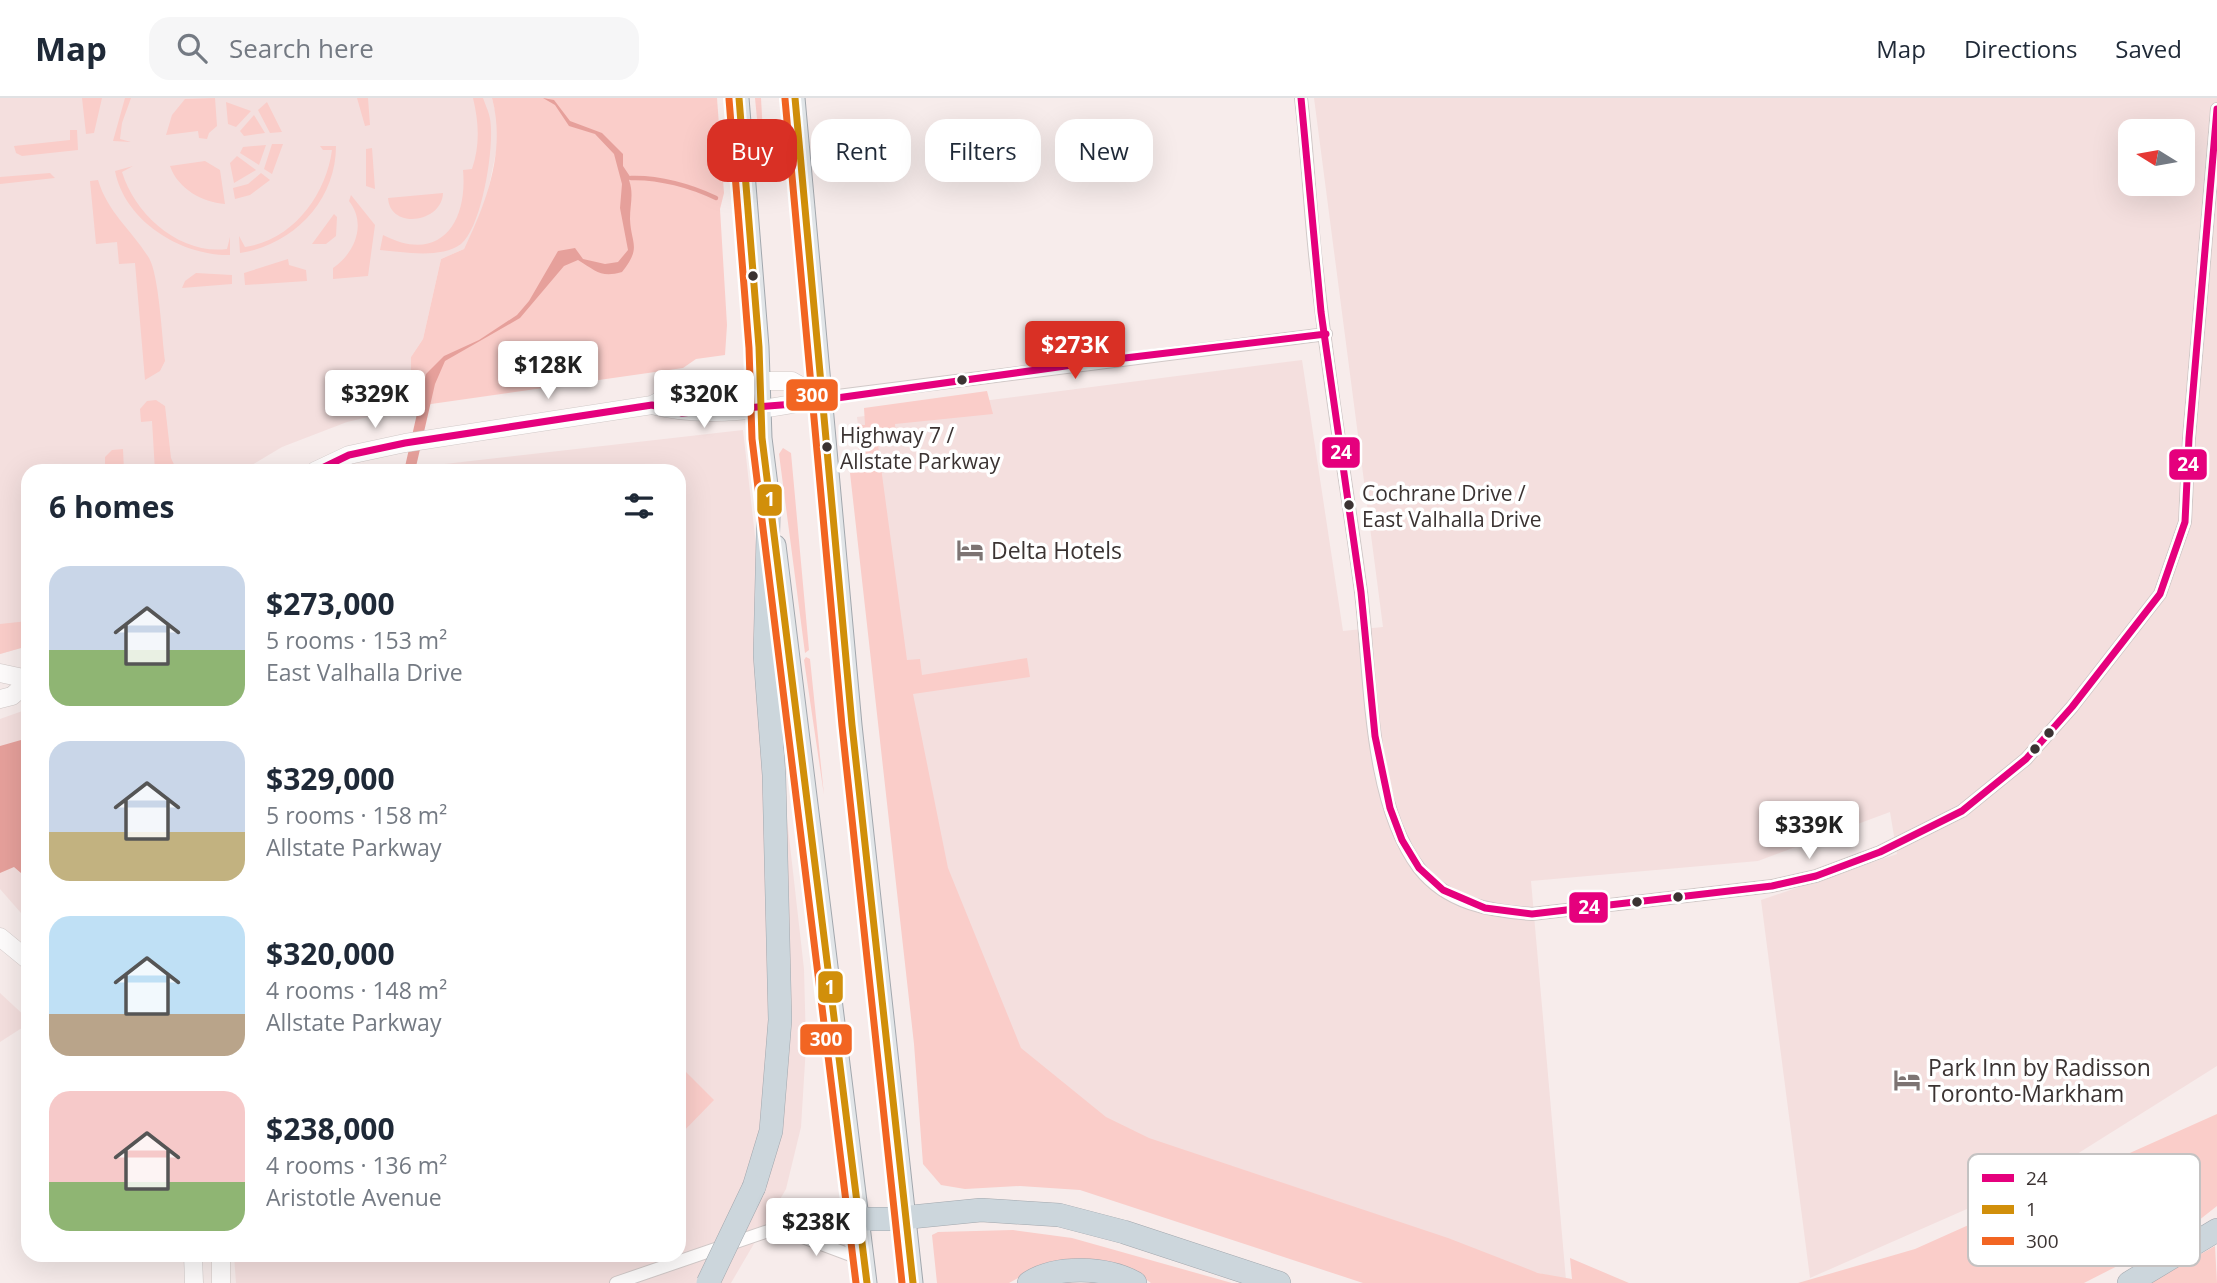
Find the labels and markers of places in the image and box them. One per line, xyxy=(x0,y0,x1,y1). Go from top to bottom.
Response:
unlabelled marker xyxy=(746,269,760,283)
pin: $273K xyxy=(1026,322,1124,381)
pin: $128K xyxy=(499,342,597,401)
pin: $329K xyxy=(326,370,424,430)
pin: $320K xyxy=(655,370,753,430)
unlabelled marker xyxy=(955,373,969,387)
place label: Highway 7 / Allstate Parkway xyxy=(840,421,1001,475)
marker: Highway 7 / Allstate Parkway xyxy=(820,440,834,454)
place label: Cochrane Drive / East Valhalla Drive xyxy=(1362,479,1541,533)
marker: Cochrane Drive / East Valhalla Drive xyxy=(1342,498,1356,512)
place label: Delta Hotels xyxy=(991,534,1122,566)
hotel icon: Delta Hotels xyxy=(955,535,985,565)
unlabelled marker xyxy=(2042,726,2056,740)
unlabelled marker xyxy=(2028,742,2042,756)
pin: $339K xyxy=(1760,802,1858,861)
unlabelled marker xyxy=(1671,890,1685,904)
unlabelled marker xyxy=(1630,895,1644,909)
place label: Park Inn by Radisson Toronto-Markham xyxy=(1928,1051,2151,1109)
hotel icon: Park Inn by Radisson Toronto-Markham xyxy=(1892,1065,1922,1095)
pin: $238K xyxy=(767,1198,865,1258)

